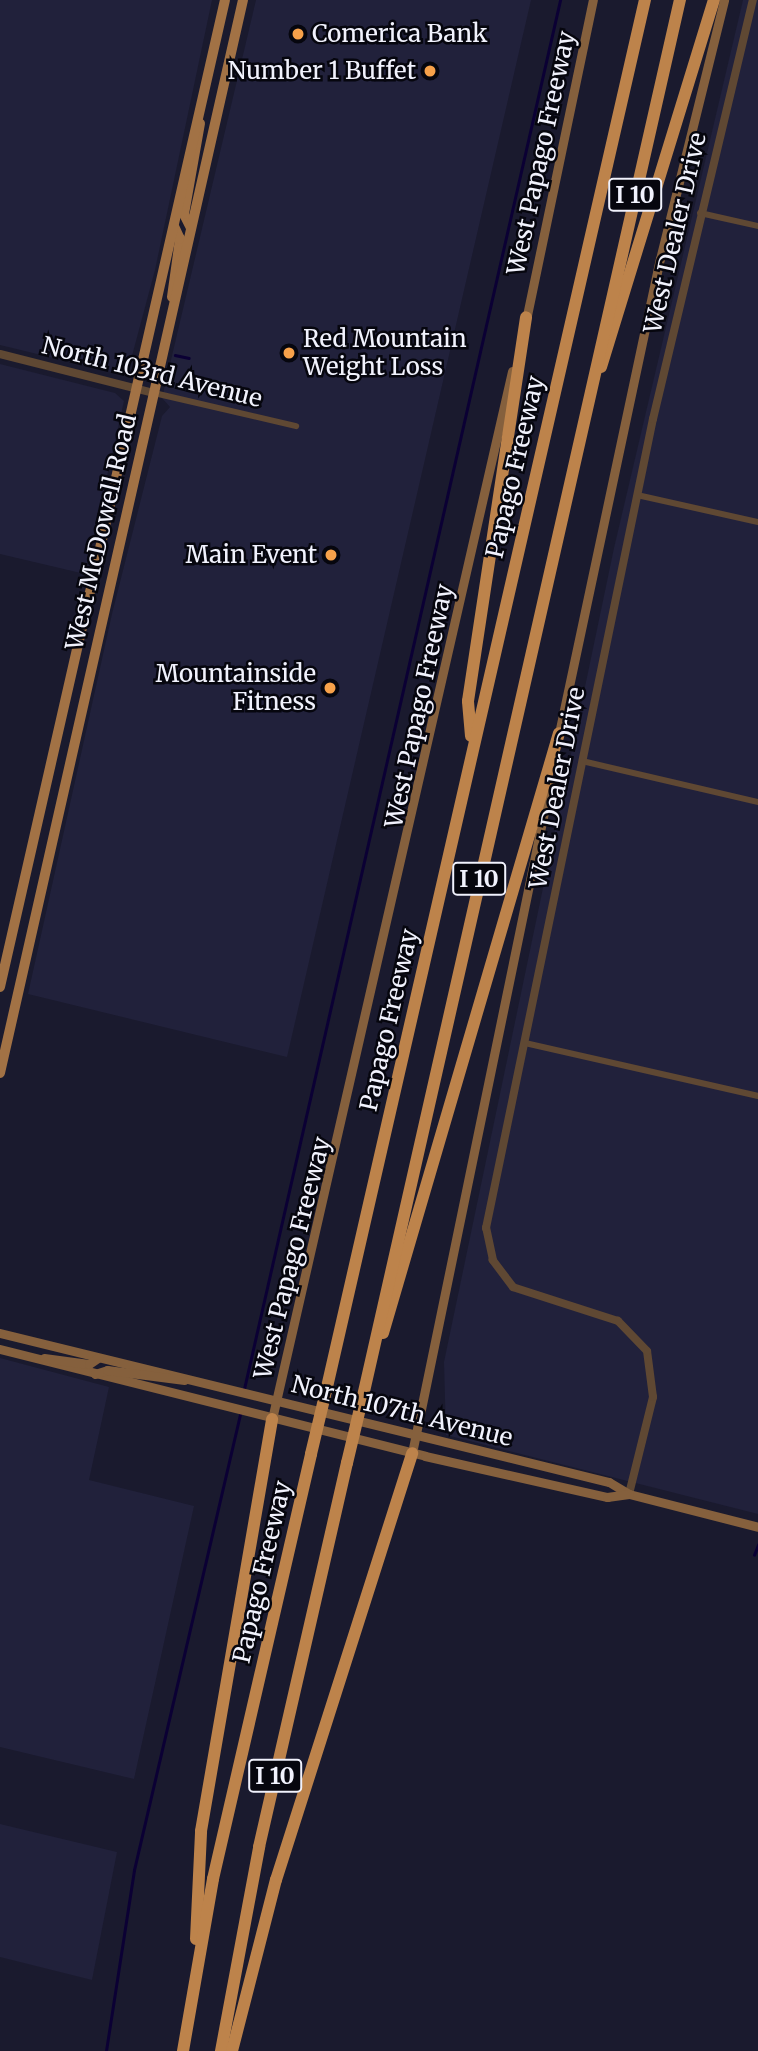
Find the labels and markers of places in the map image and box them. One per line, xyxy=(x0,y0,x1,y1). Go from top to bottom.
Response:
place label: Comerica Bank xyxy=(312,20,487,48)
marker: Comerica Bank xyxy=(290,26,306,42)
place label: Number 1 Buffet xyxy=(228,57,416,85)
marker: Number 1 Buffet xyxy=(422,63,438,79)
place label: Red Mountain Weight Loss xyxy=(303,325,467,381)
marker: Red Mountain Weight Loss xyxy=(281,345,297,361)
place label: Main Event xyxy=(186,541,317,569)
marker: Main Event xyxy=(323,547,339,563)
place label: Mountainside Fitness xyxy=(155,660,316,716)
marker: Mountainside Fitness xyxy=(322,680,338,696)

